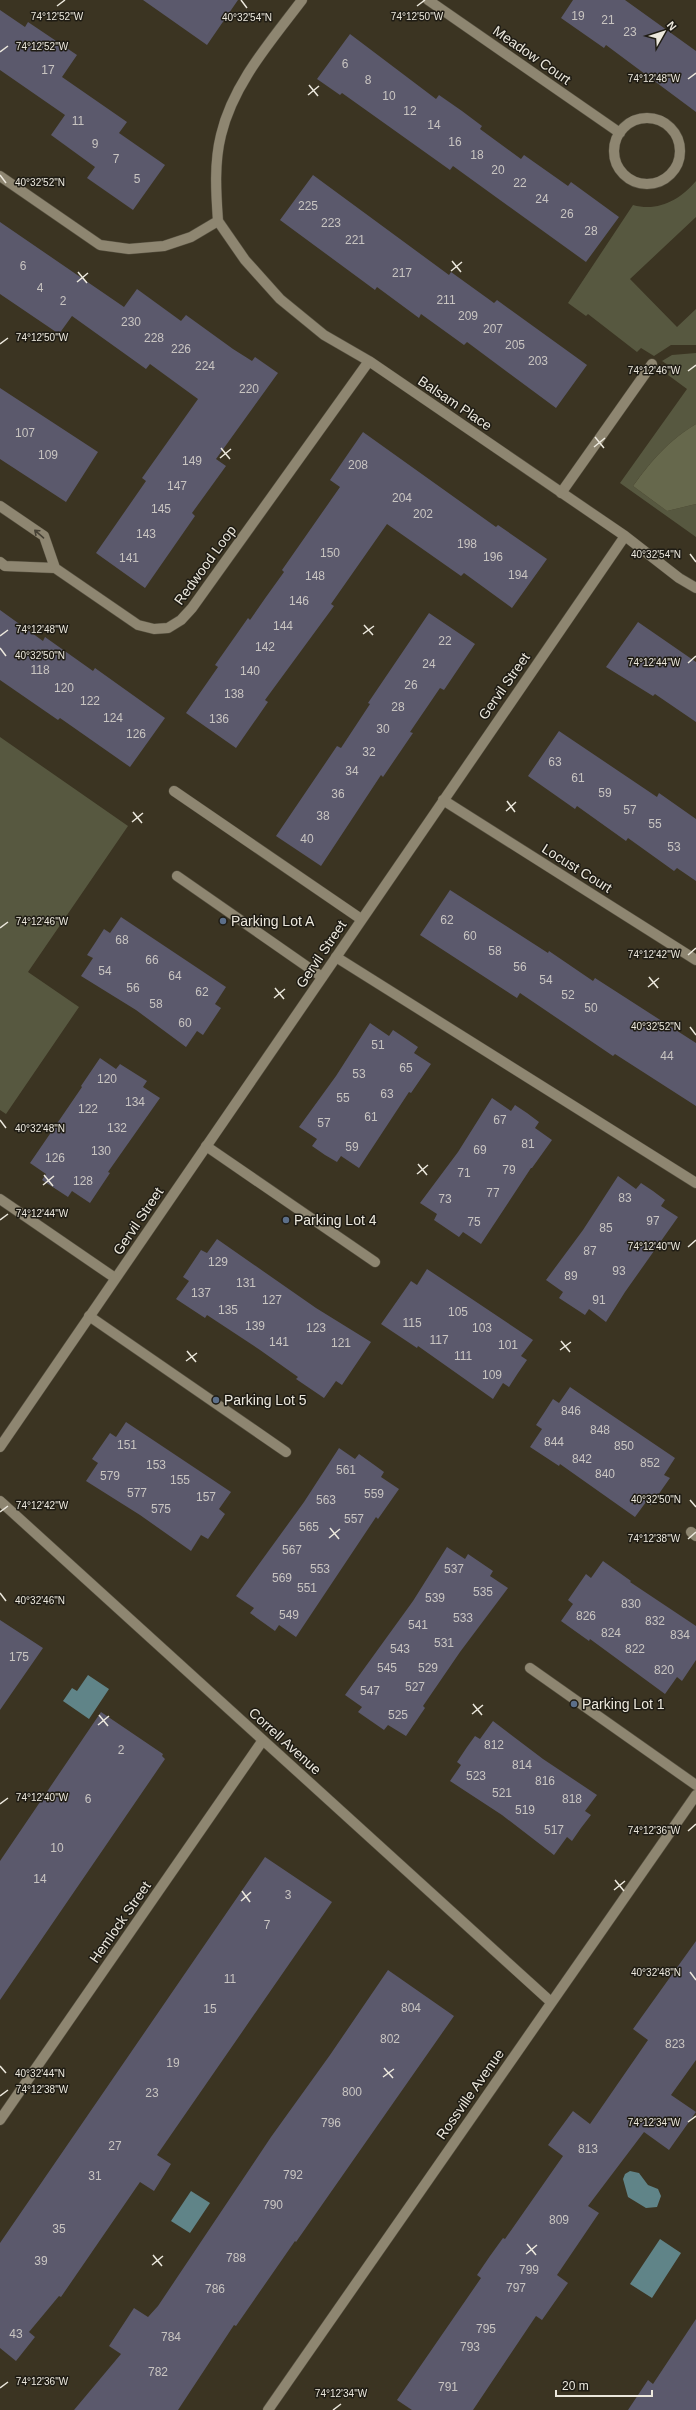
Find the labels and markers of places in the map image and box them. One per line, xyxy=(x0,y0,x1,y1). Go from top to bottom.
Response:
place label: Parking Lot A xyxy=(231,913,315,929)
marker: Parking Lot A xyxy=(218,916,228,926)
place label: Parking Lot 4 xyxy=(294,1212,377,1228)
marker: Parking Lot 4 xyxy=(281,1215,291,1225)
place label: Parking Lot 5 xyxy=(224,1392,307,1408)
marker: Parking Lot 5 xyxy=(211,1395,221,1405)
place label: Parking Lot 1 xyxy=(582,1696,665,1712)
marker: Parking Lot 1 xyxy=(569,1699,579,1709)

